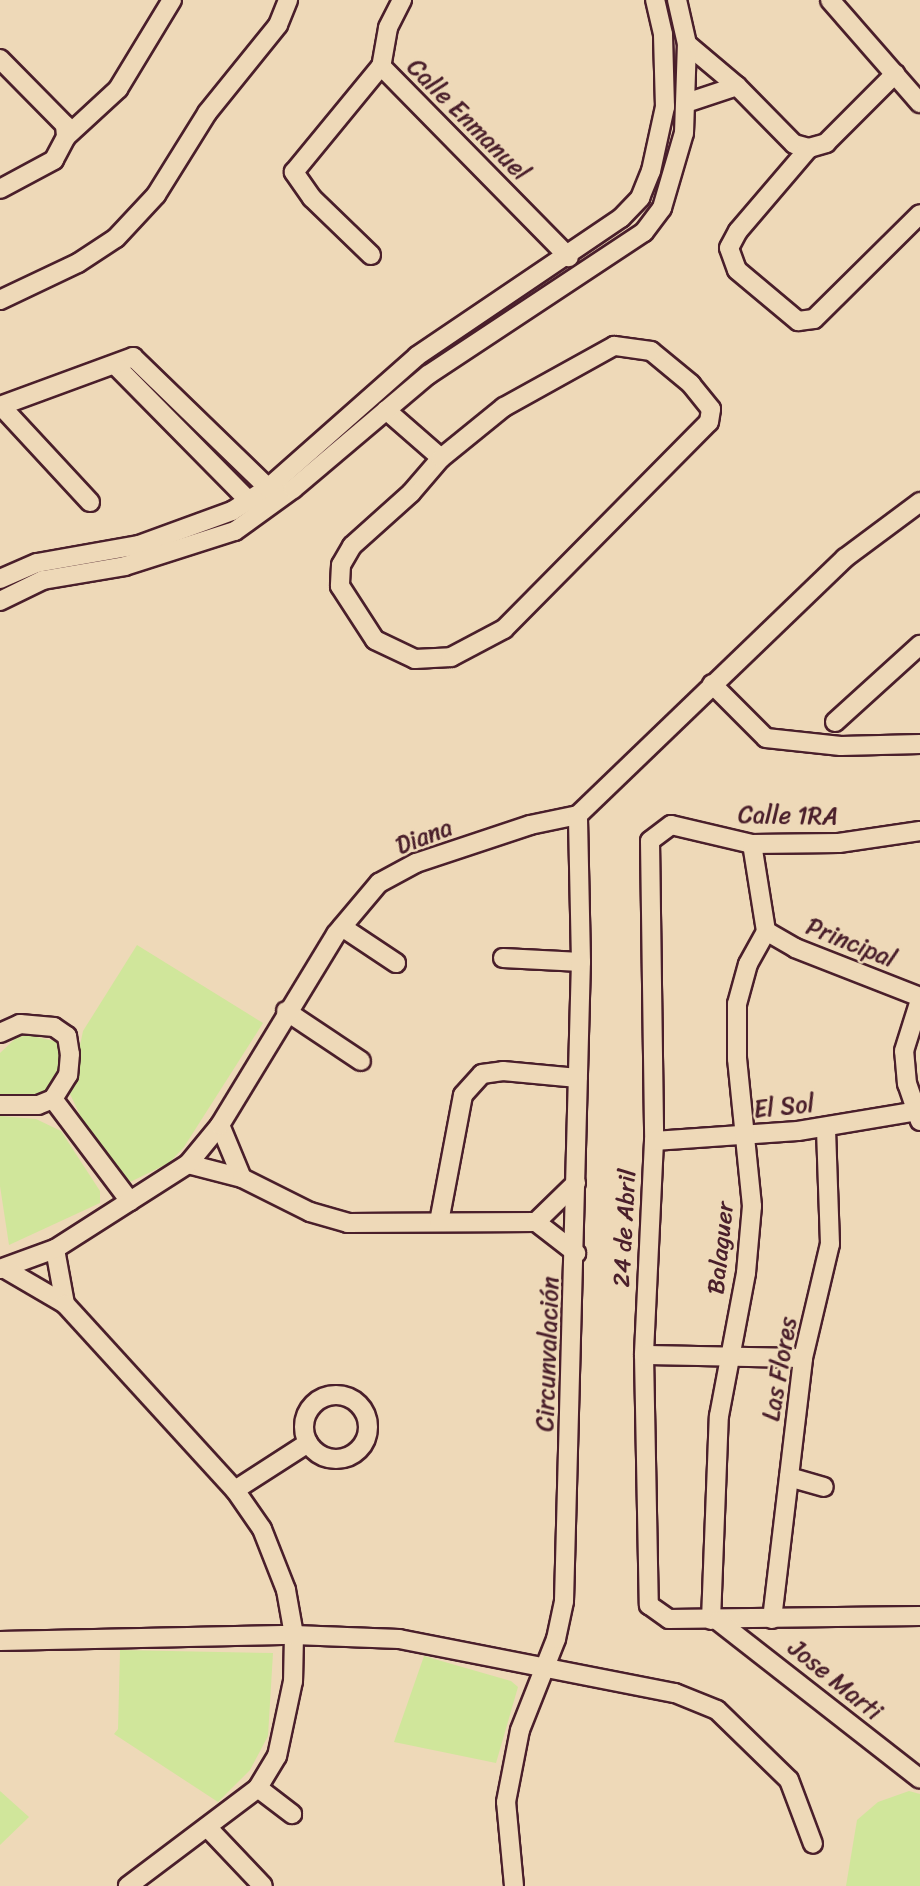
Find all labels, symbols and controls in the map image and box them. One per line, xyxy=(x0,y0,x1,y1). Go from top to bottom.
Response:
street label: Calle Enmanuel xyxy=(401,53,535,187)
street label: Calle 1RA xyxy=(738,801,838,831)
street label: Diana xyxy=(392,813,456,861)
street label: Principal xyxy=(802,912,900,974)
street label: El Sol xyxy=(752,1090,816,1124)
street label: 24 de Abril xyxy=(608,1168,642,1288)
street label: Balaguer xyxy=(702,1200,740,1296)
street label: Circunvalación xyxy=(531,1276,565,1432)
street label: Las Flores xyxy=(757,1315,803,1423)
street label: Jose Marti xyxy=(783,1634,887,1726)

